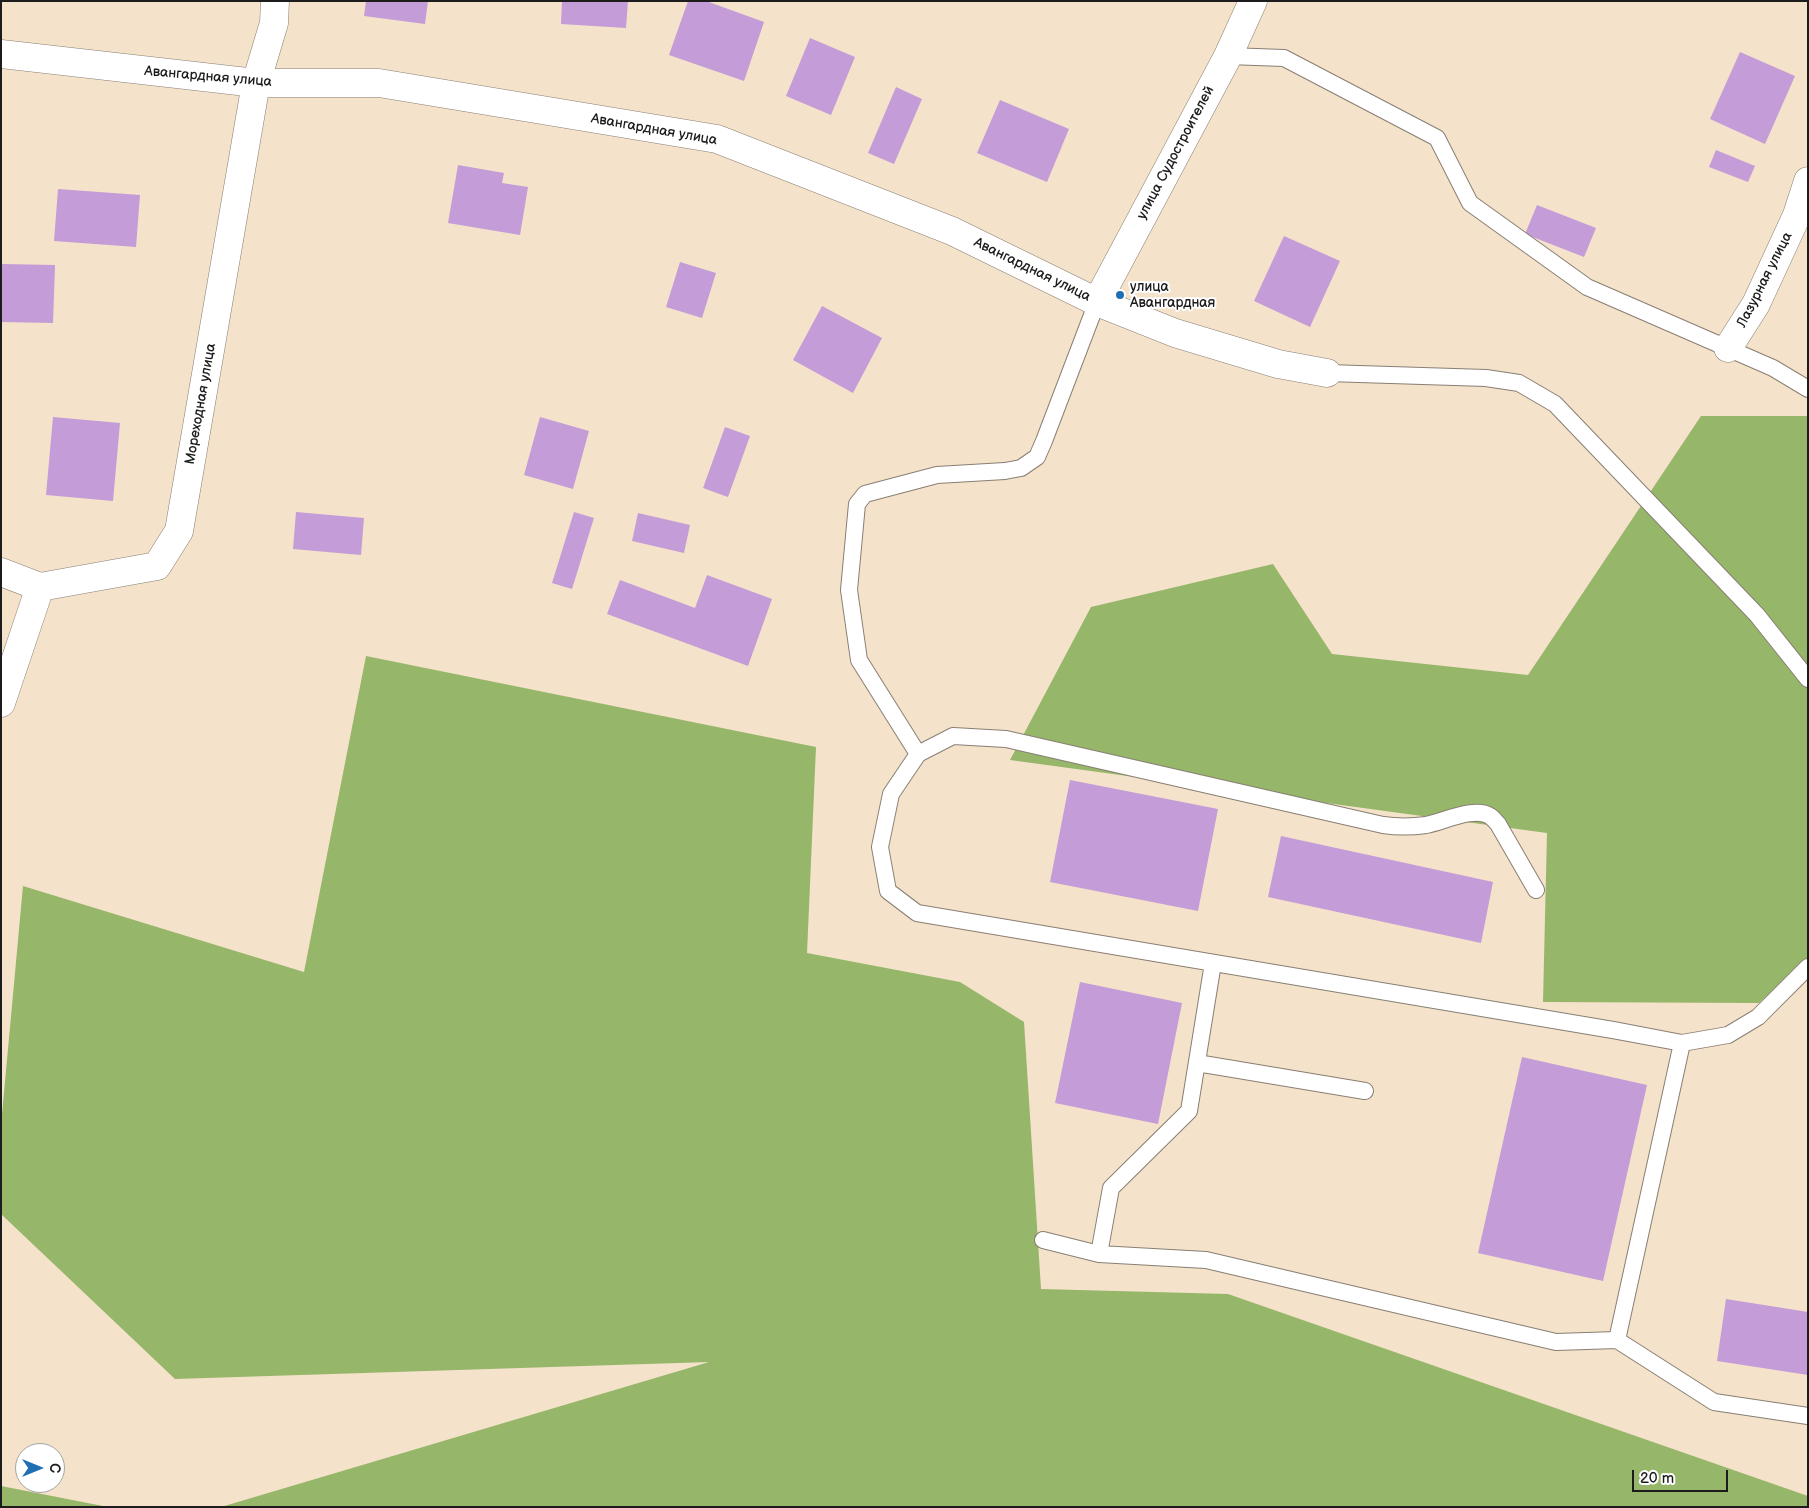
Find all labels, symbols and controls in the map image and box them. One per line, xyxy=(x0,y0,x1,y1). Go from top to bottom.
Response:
street label: Авангардная улица xyxy=(144,63,272,91)
street label: улица Судостроителей xyxy=(1134,83,1218,223)
street label: Авангардная улица xyxy=(590,111,718,149)
street label: Лазурная улица xyxy=(1734,230,1796,330)
street label: Авангардная улица xyxy=(971,234,1093,306)
place label: улица Авангардная xyxy=(1130,279,1215,312)
marker: улица Авангардная xyxy=(1114,289,1126,301)
street label: Мореходная улица xyxy=(182,342,220,466)
north arrow xyxy=(15,1443,65,1493)
scale bar xyxy=(1634,1460,1730,1492)
text: С xyxy=(46,1463,63,1473)
text: 20 m xyxy=(1640,1469,1674,1488)

